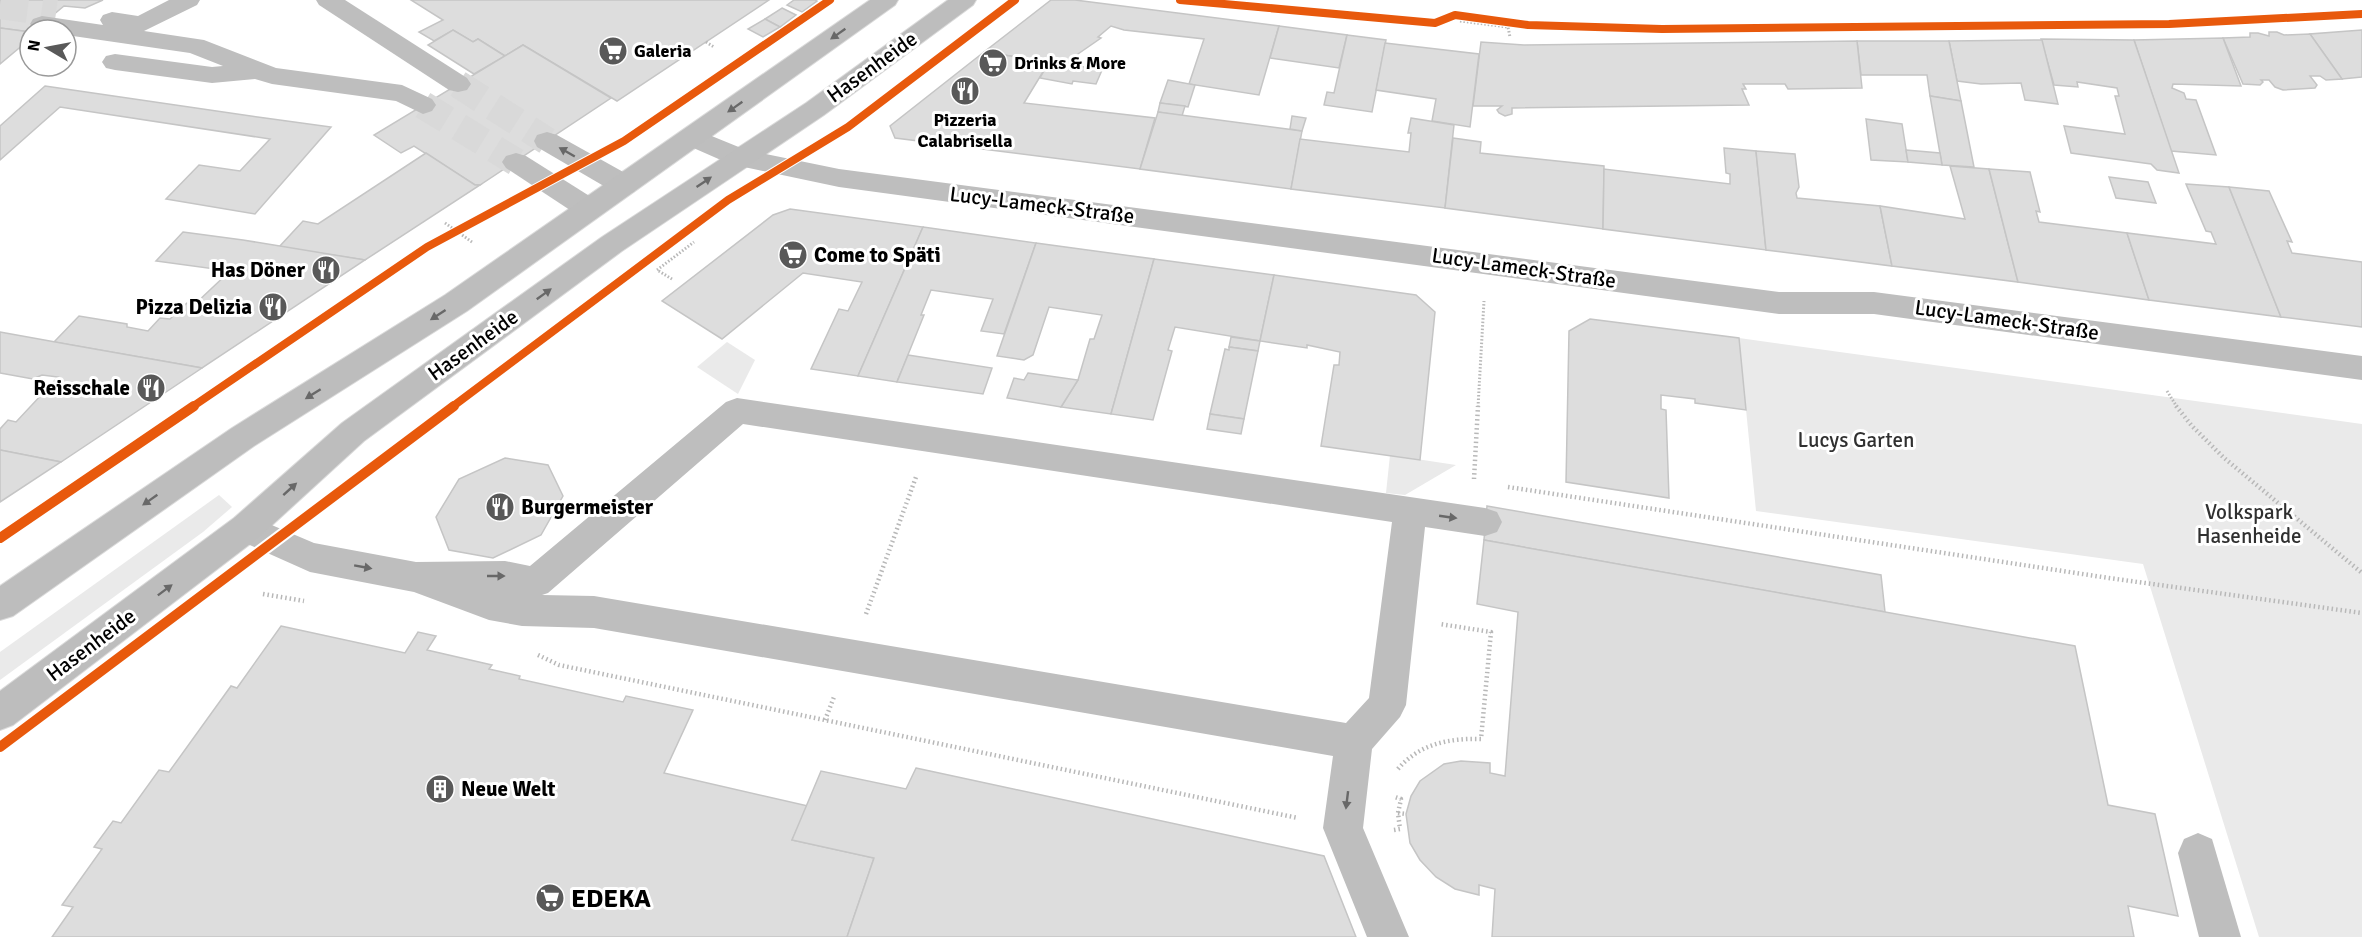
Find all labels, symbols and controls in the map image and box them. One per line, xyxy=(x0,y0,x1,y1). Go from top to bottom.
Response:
north arrow xyxy=(18,18,78,78)
street label: Hasenheide xyxy=(822,26,922,108)
one-way arrow xyxy=(831,28,847,40)
supermarket icon: Galeria xyxy=(597,35,629,67)
text: N xyxy=(23,38,45,53)
place label: Galeria xyxy=(634,40,692,62)
supermarket icon: Drinks & More xyxy=(977,47,1009,79)
place label: Drinks & More xyxy=(1014,52,1126,74)
restaurant icon: Pizzeria Calabrisella xyxy=(949,75,981,107)
one-way arrow xyxy=(728,101,744,113)
place label: Pizzeria Calabrisella xyxy=(918,109,1012,152)
one-way arrow xyxy=(559,147,575,158)
one-way arrow xyxy=(695,176,711,188)
street label: Lucy-Lameck-Straße xyxy=(948,181,1136,229)
supermarket icon: Come to Späti xyxy=(777,239,809,271)
place label: Come to Späti xyxy=(814,242,941,268)
street label: Lucy-Lameck-Straße xyxy=(1430,242,1618,294)
restaurant icon: Has Döner xyxy=(310,254,342,286)
place label: Has Döner xyxy=(211,257,306,283)
one-way arrow xyxy=(536,288,551,300)
restaurant icon: Pizza Delizia xyxy=(257,291,289,323)
place label: Pizza Delizia xyxy=(136,294,252,320)
street label: Lucy-Lameck-Straße xyxy=(1913,294,2101,346)
street label: Hasenheide xyxy=(423,304,523,386)
one-way arrow xyxy=(430,309,446,320)
restaurant icon: Reisschale xyxy=(135,372,167,404)
place label: Reisschale xyxy=(33,375,130,401)
one-way arrow xyxy=(305,389,321,400)
park label: Lucys Garten xyxy=(1798,427,1914,453)
one-way arrow xyxy=(282,483,297,496)
restaurant icon: Burgermeister xyxy=(484,491,516,523)
one-way arrow xyxy=(142,494,158,506)
place label: Burgermeister xyxy=(521,494,654,520)
park label: Volkspark Hasenheide xyxy=(2196,499,2302,549)
one-way arrow xyxy=(1439,513,1458,522)
one-way arrow xyxy=(354,563,373,572)
one-way arrow xyxy=(486,571,505,581)
one-way arrow xyxy=(157,585,172,597)
street label: Hasenheide xyxy=(41,603,141,687)
building icon: Neue Welt xyxy=(424,773,456,805)
place label: Neue Welt xyxy=(461,776,555,802)
one-way arrow xyxy=(1342,791,1351,810)
supermarket icon: EDEKA xyxy=(534,882,566,914)
place label: EDEKA xyxy=(571,883,651,915)

